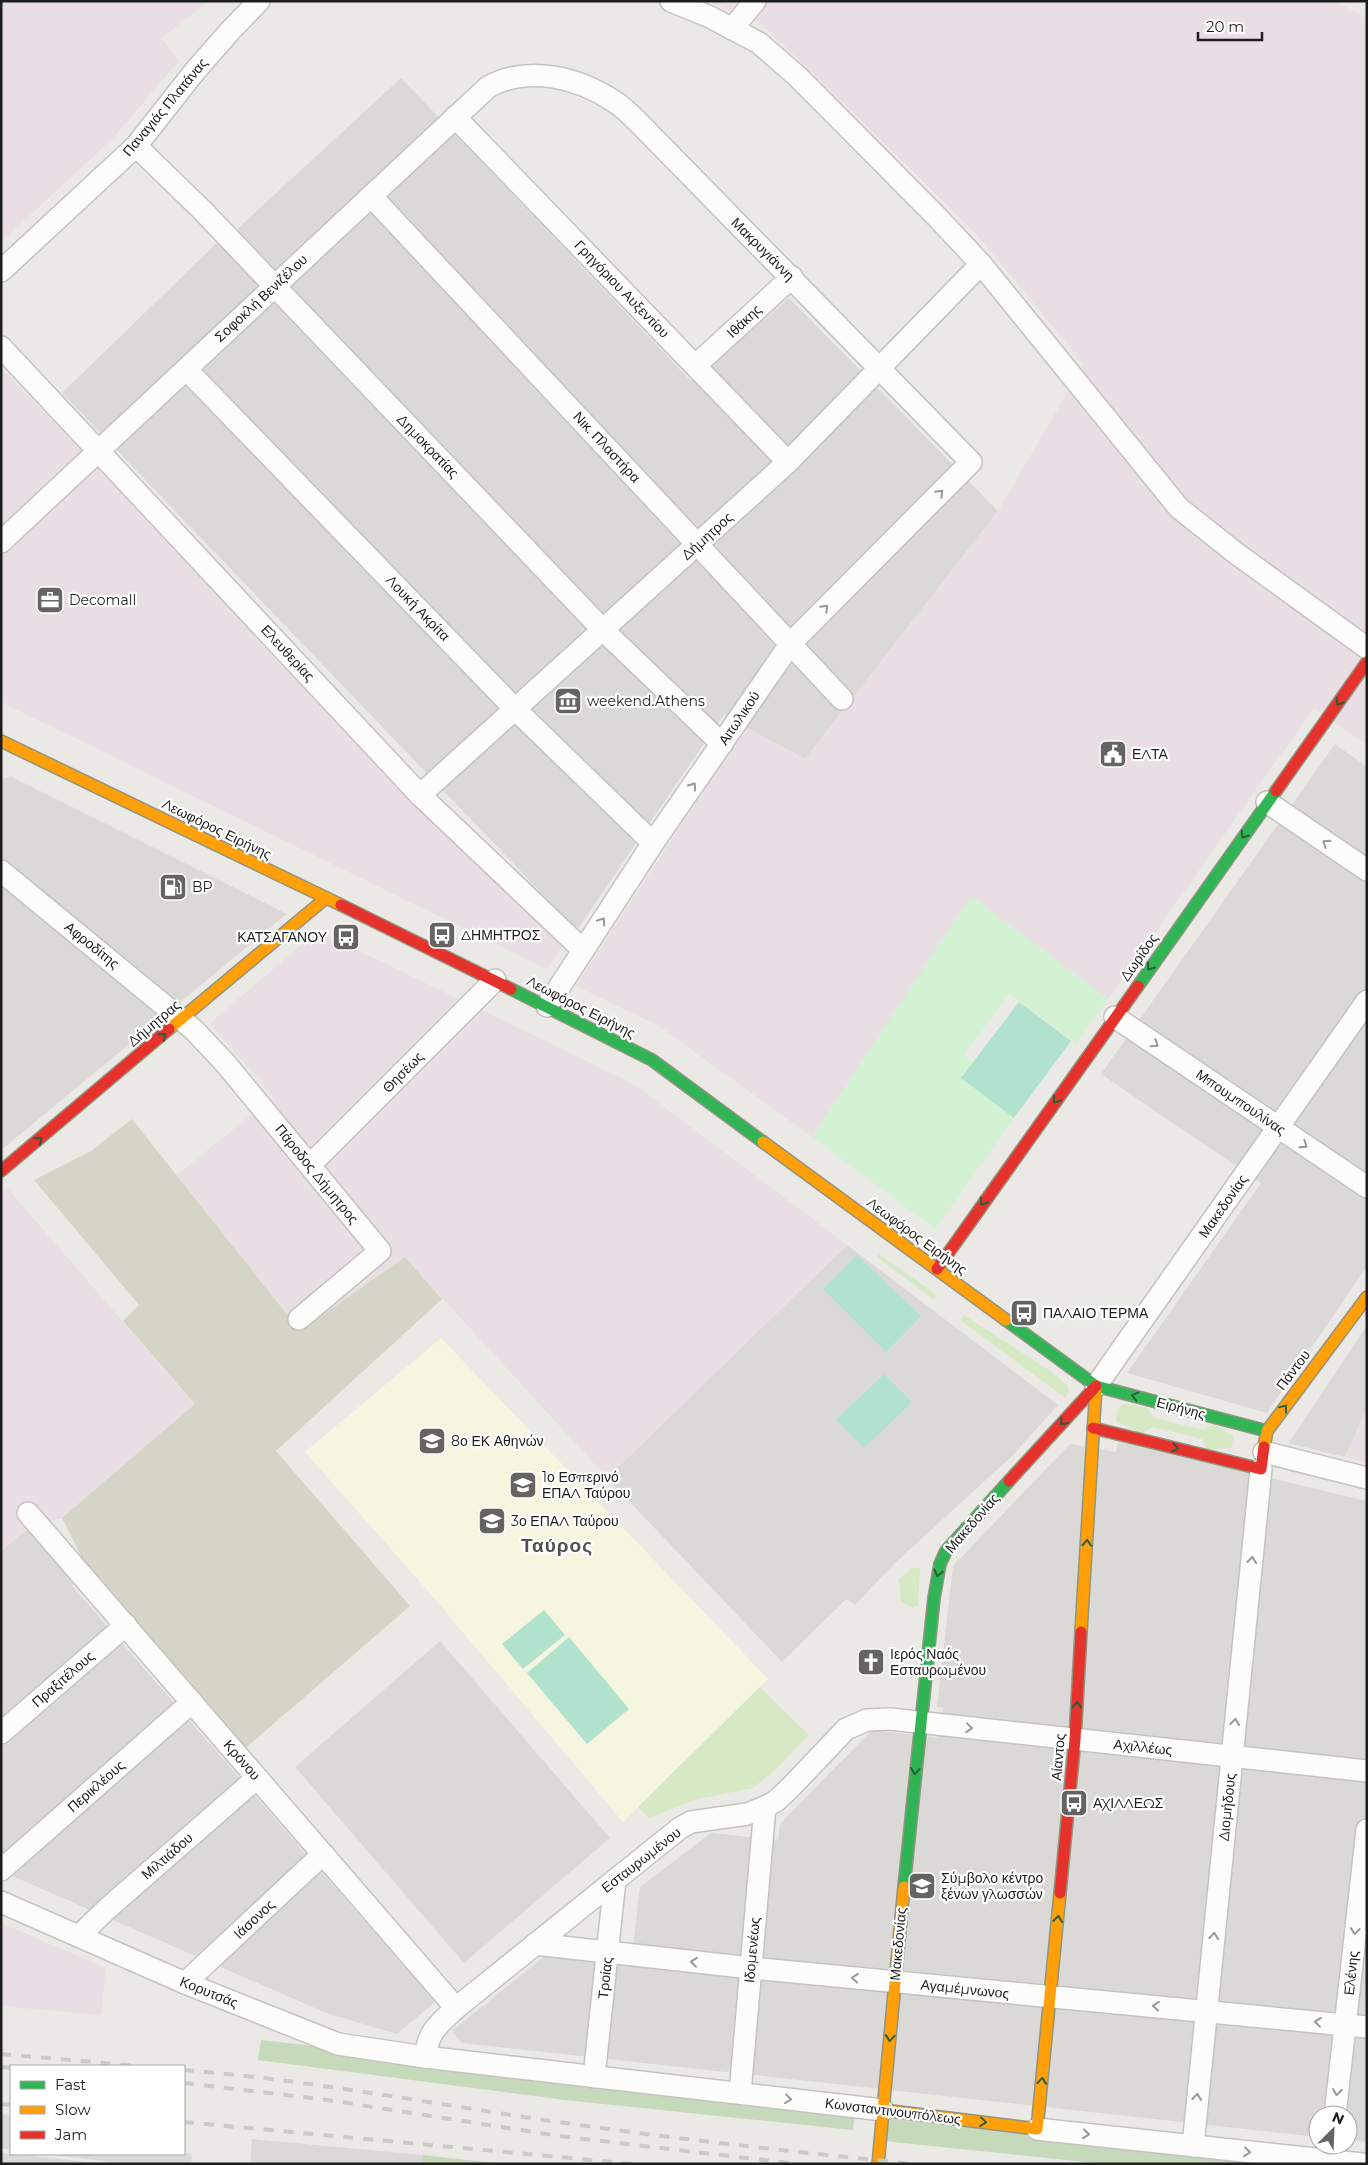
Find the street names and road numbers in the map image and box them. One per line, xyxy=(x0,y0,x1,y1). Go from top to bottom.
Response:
street label: Παναγιάς Πλατάνας xyxy=(119,54,212,160)
street label: Μακρυγιάννη xyxy=(728,214,798,284)
street label: Γρηγόριου Αυξεντίου xyxy=(571,236,673,342)
street label: Σοφοκλή Βενιζέλου xyxy=(211,250,311,346)
street label: Ιθάκης xyxy=(723,300,765,342)
street label: Νικ. Πλαστήρα xyxy=(569,408,645,486)
street label: Δημοκρατίας xyxy=(393,410,463,482)
street label: Δήμητρος xyxy=(678,508,737,564)
street label: Λουκή Ακρίτα xyxy=(382,571,454,645)
street label: Ελευθερίας xyxy=(257,621,319,685)
street label: Αιτωλικού xyxy=(714,687,764,749)
street label: Λεωφόρος Ειρήνης xyxy=(159,795,275,863)
street label: Αφροδίτης xyxy=(61,918,123,973)
street label: Δωρίδος xyxy=(1116,929,1162,984)
street label: Λεωφόρος Ειρήνης xyxy=(524,972,639,1042)
street label: Δήμητρας xyxy=(124,996,184,1050)
street label: Θησέως xyxy=(379,1047,428,1096)
street label: Μπουμπουλίνας xyxy=(1193,1065,1290,1139)
street label: Πάροδος Δήμητρος xyxy=(271,1121,363,1228)
street label: Μακεδονίας xyxy=(1195,1171,1252,1241)
street label: Λεωφόρος Ειρήνης xyxy=(863,1194,971,1279)
street label: Πάντου xyxy=(1272,1346,1314,1394)
street label: Ειρήνης xyxy=(1155,1393,1208,1423)
street label: Μακεδονίας xyxy=(941,1489,1003,1557)
street label: Πραξιτέλους xyxy=(28,1647,98,1711)
street label: Αίαντος xyxy=(1047,1732,1069,1781)
street label: Αχιλλέως xyxy=(1113,1735,1174,1759)
street label: Κρόνου xyxy=(220,1736,264,1784)
street label: Περικλέους xyxy=(64,1756,129,1816)
street label: Διομήδους xyxy=(1214,1772,1240,1842)
street label: Εσταυρωμένου xyxy=(598,1823,684,1897)
street label: Μιλτιάδου xyxy=(138,1829,196,1883)
street label: Ιάσονος xyxy=(230,1895,279,1943)
street label: Μακεδονίας xyxy=(886,1906,910,1981)
street label: Ιδομενέως xyxy=(740,1916,764,1984)
street label: Ελένης xyxy=(1340,1950,1362,1996)
street label: Τροίας xyxy=(594,1956,616,2000)
street label: Κορυτσάς xyxy=(177,1972,241,2012)
street label: Αγαμέμνωνος xyxy=(920,1975,1010,2003)
street label: Κωνσταντινουπόλεως xyxy=(824,2094,962,2128)

